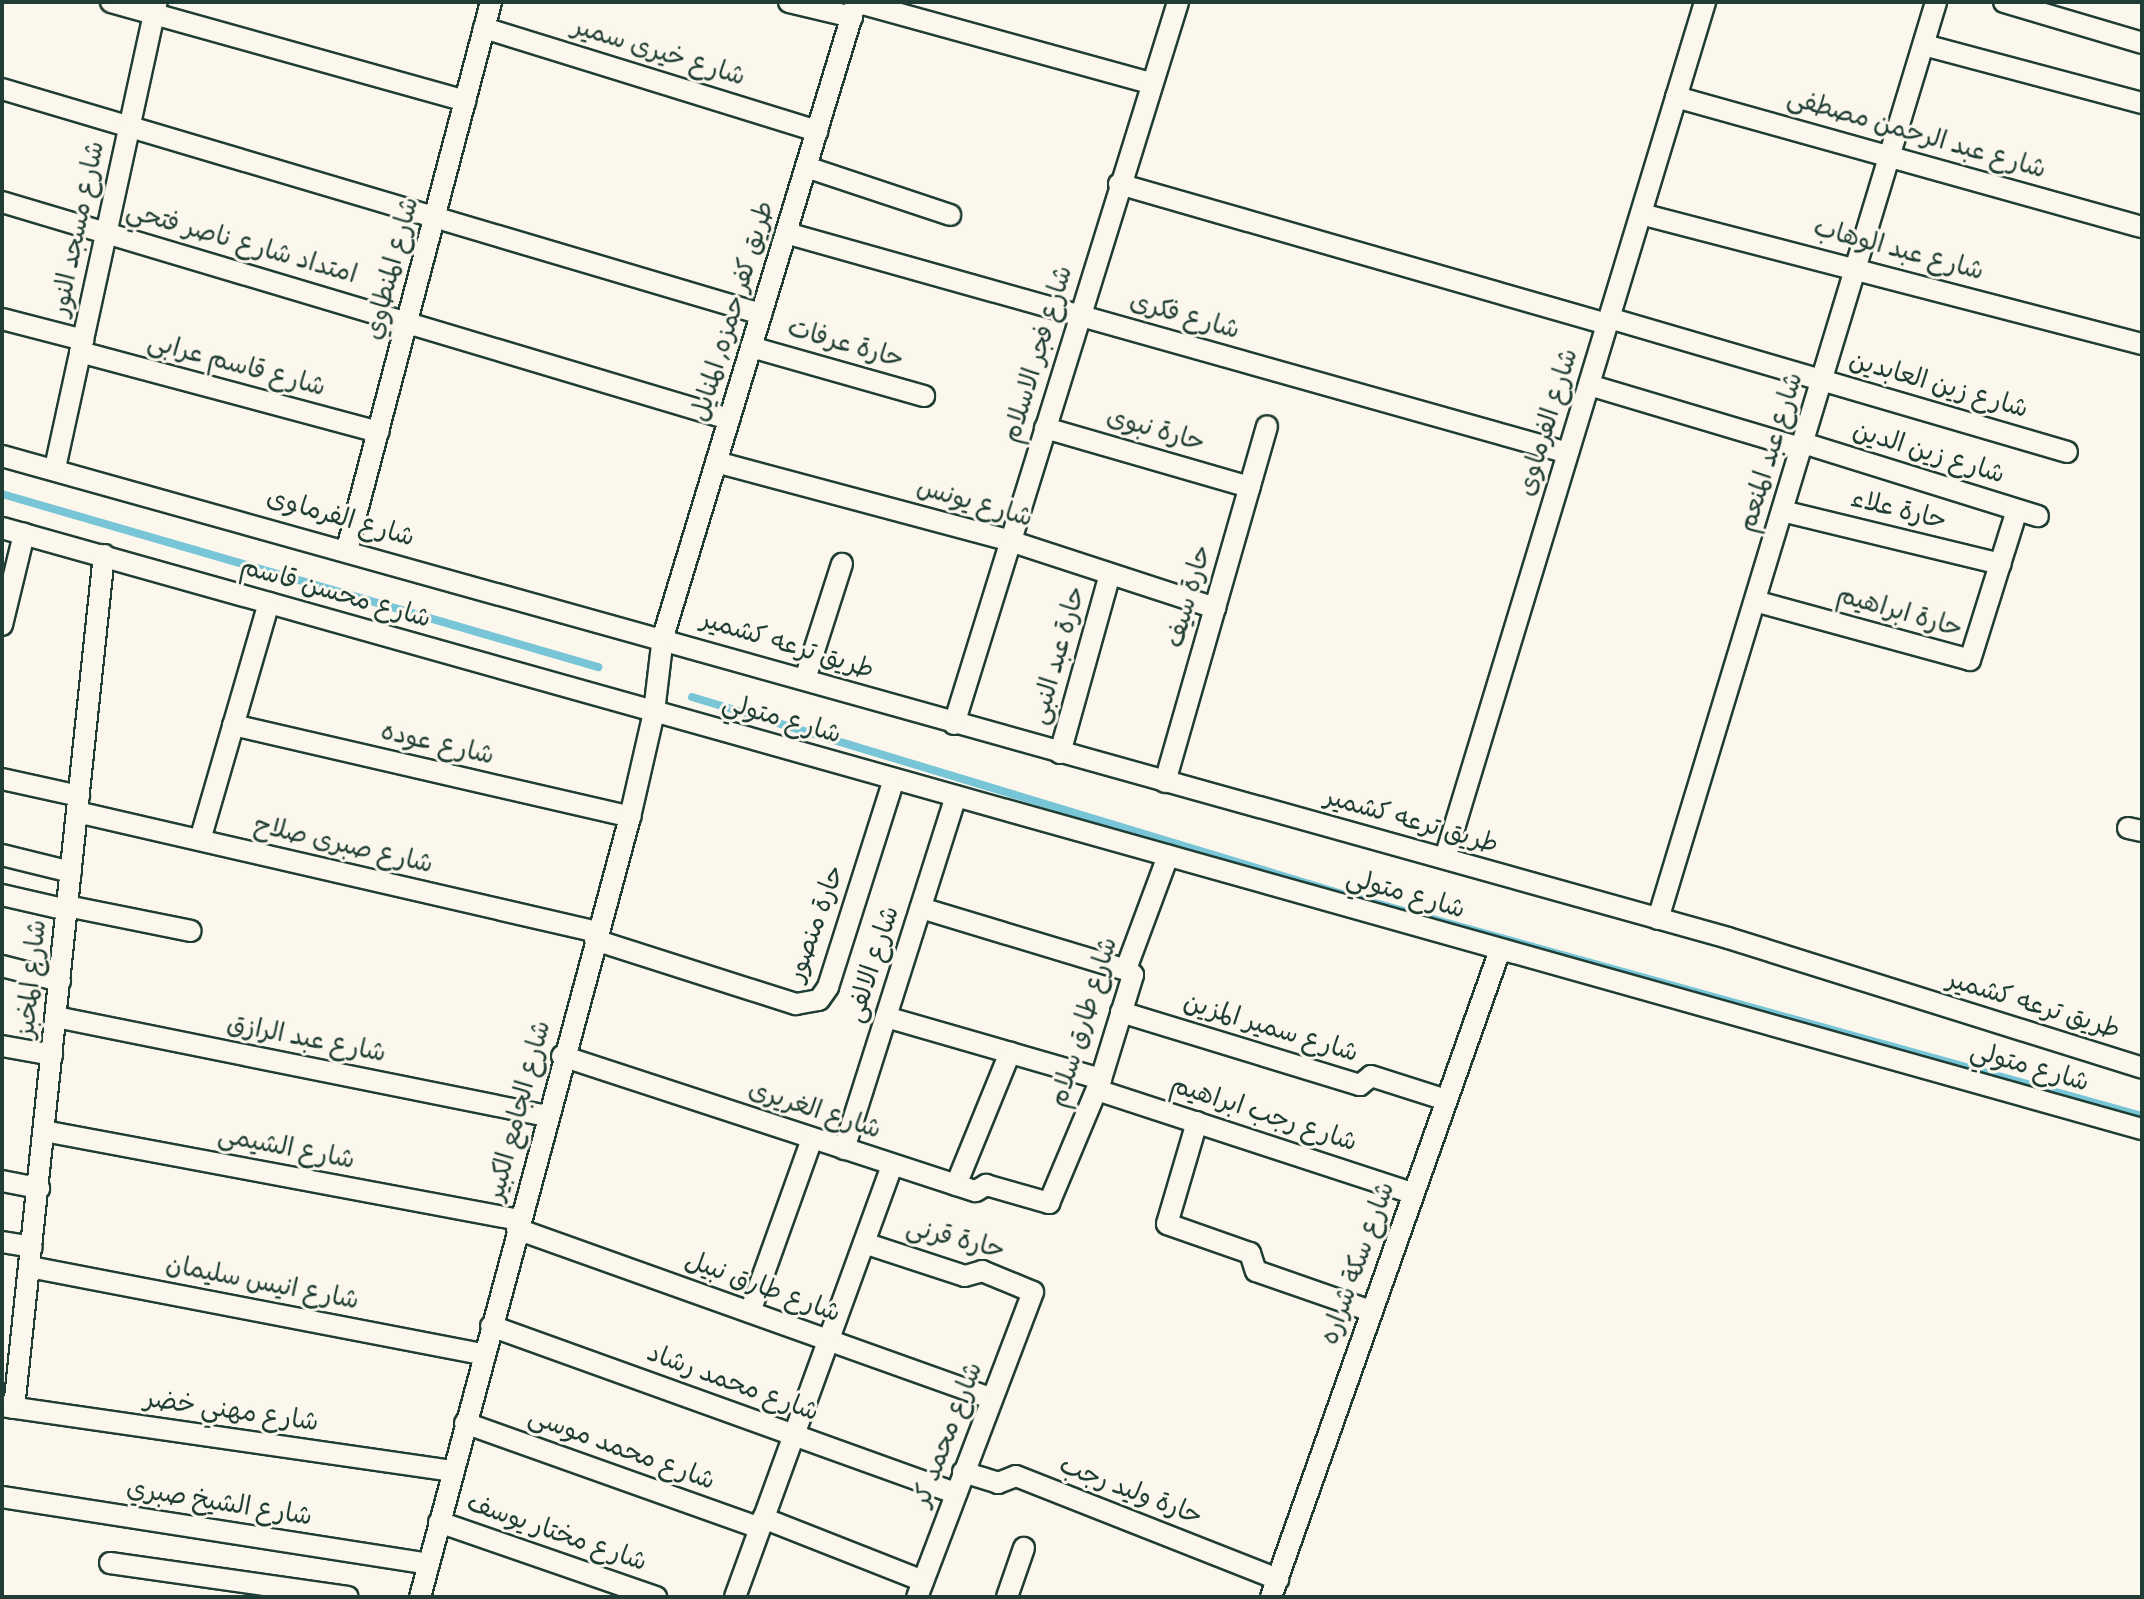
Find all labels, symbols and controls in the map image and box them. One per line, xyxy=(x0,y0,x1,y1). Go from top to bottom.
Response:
street label: شارع خيرى سمير xyxy=(568,13,748,95)
street label: شارع عبد الرحمن مصطفى xyxy=(1783,84,2049,188)
street label: شارع مسجد النور xyxy=(46,139,114,319)
street label: شارع المنطاوي xyxy=(360,194,428,344)
street label: امتداد شارع ناصر فتحي xyxy=(122,197,360,293)
street label: طريق كفر حمزه, المنايل xyxy=(687,198,783,426)
street label: شارع عبد الوهاب xyxy=(1809,214,1987,290)
street label: شارع فجر الاسلام xyxy=(998,263,1082,447)
street label: شارع فكرى xyxy=(1125,287,1243,349)
street label: حارة عرفات xyxy=(783,315,907,377)
street label: شارع قاسم عرابى xyxy=(144,328,328,406)
street label: شارع الفرماوى xyxy=(1513,345,1587,501)
street label: شارع زين العابدين xyxy=(1845,347,2031,427)
street label: شارع عبد المنعم xyxy=(1734,369,1812,537)
street label: حارة نبوى xyxy=(1102,403,1208,461)
street label: شارع زين الدين xyxy=(1848,417,2008,493)
street label: شارع يونس xyxy=(912,474,1036,536)
street label: شارع الفرماوى xyxy=(262,484,418,556)
street label: حارة علاء xyxy=(1847,485,1949,539)
street label: حارة سيف xyxy=(1161,542,1221,652)
street label: شارع محسن قاسم xyxy=(236,553,434,637)
street label: حارة ابراهيم xyxy=(1833,581,1965,647)
street label: حارة عبد النبى xyxy=(1025,583,1095,729)
street label: طريق ترعه كشمير xyxy=(697,606,877,688)
street label: شارع متولي xyxy=(718,689,844,753)
street label: شارع عوده xyxy=(377,718,497,774)
street label: طريق ترعه كشمير xyxy=(1321,783,1501,863)
street label: شارع صبرى صلاح xyxy=(250,811,436,883)
street label: حارة منصور xyxy=(783,862,853,986)
street label: شارع متولي xyxy=(1342,864,1468,928)
street label: شارع الالفى xyxy=(842,903,908,1027)
street label: شارع المخبز xyxy=(12,918,56,1040)
street label: شارع طارق سلام xyxy=(1045,934,1127,1112)
street label: طريق ترعه كشمير xyxy=(1943,966,2123,1048)
street label: شارع سمير المزين xyxy=(1179,989,1361,1071)
street label: شارع عبد الرازق xyxy=(224,1010,388,1072)
street label: شارع الجامع الكبير xyxy=(482,1018,560,1204)
street label: شارع متولي xyxy=(1966,1037,2092,1101)
street label: شارع رجب ابراهيم xyxy=(1166,1071,1360,1161)
street label: شارع الغريرى xyxy=(744,1076,884,1148)
street label: شارع الشيمى xyxy=(215,1121,357,1179)
street label: شارع سكة شراره xyxy=(1316,1178,1404,1350)
street label: حارة قرنى xyxy=(902,1214,1008,1268)
street label: شارع طارق نبيل xyxy=(680,1246,844,1332)
street label: شارع انيس سليمان xyxy=(163,1251,361,1319)
street label: شارع محمد رشاد xyxy=(642,1339,822,1431)
street label: شارع محمد كر xyxy=(908,1359,992,1511)
street label: شارع مهني خضر xyxy=(142,1385,320,1441)
street label: شارع محمد موسى xyxy=(523,1403,719,1499)
street label: حارة وليد رجب xyxy=(1054,1451,1206,1535)
street label: شارع الشيخ صبري xyxy=(124,1475,314,1535)
street label: شارع مختار يوسف xyxy=(462,1490,650,1580)

